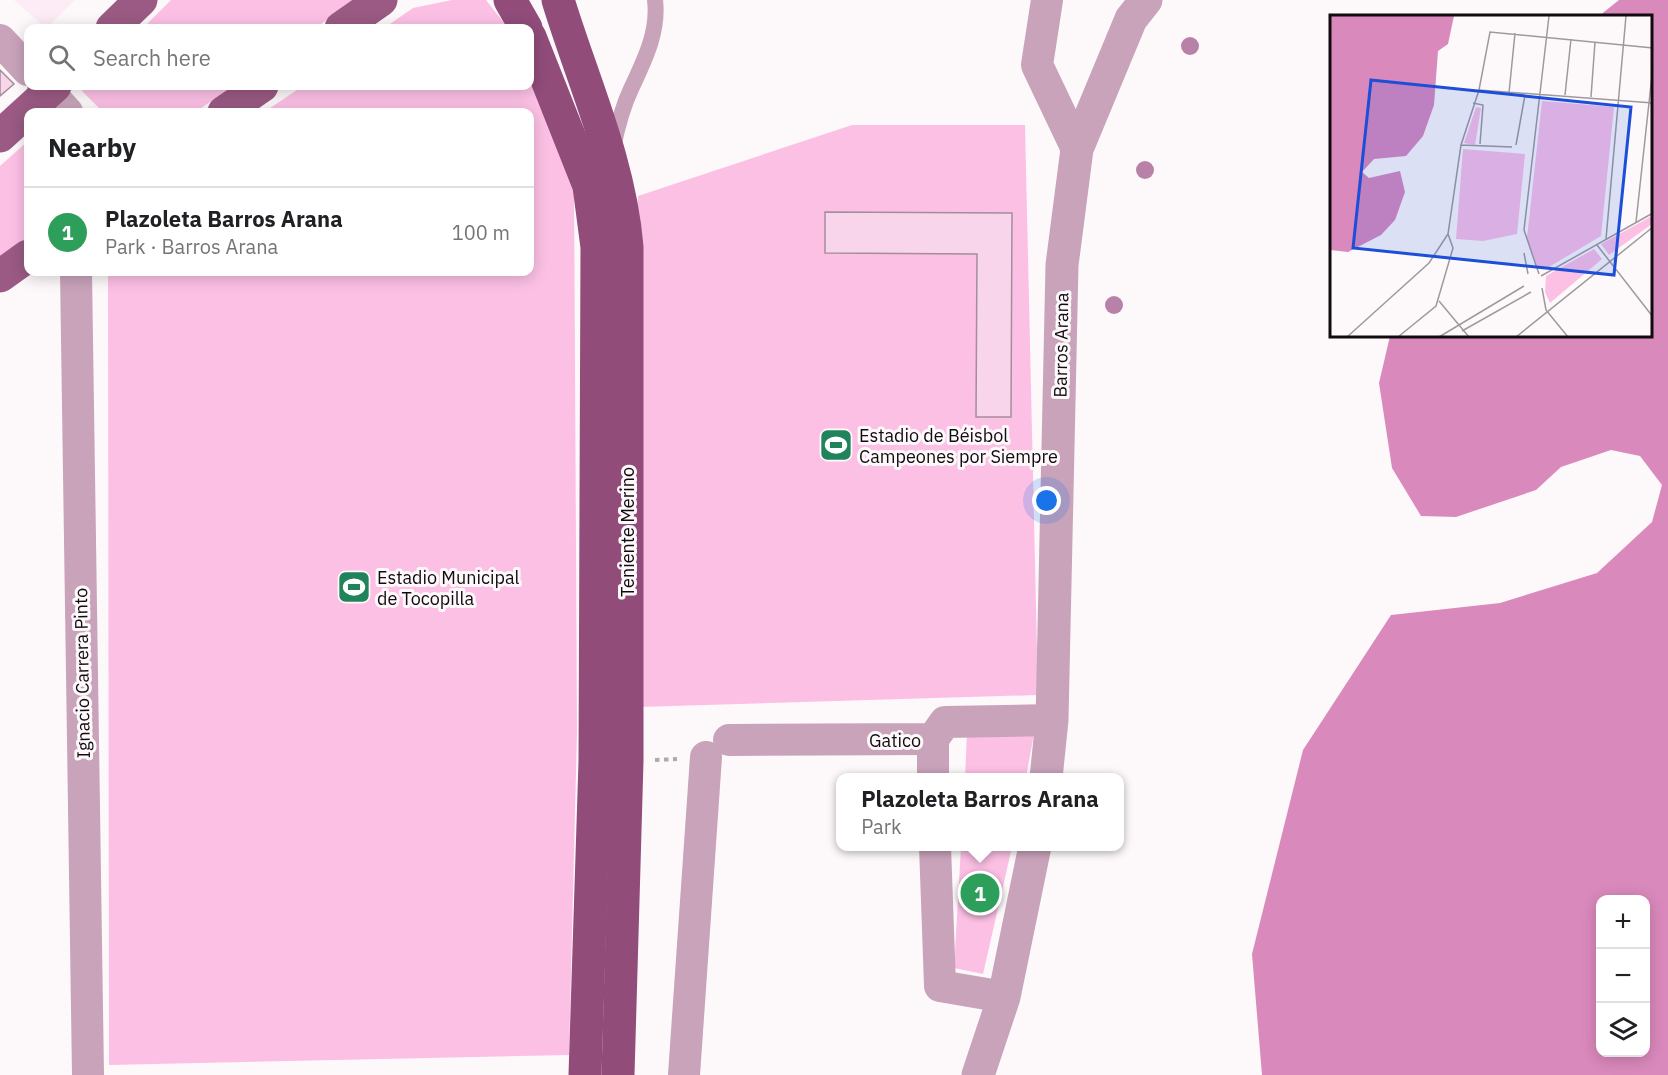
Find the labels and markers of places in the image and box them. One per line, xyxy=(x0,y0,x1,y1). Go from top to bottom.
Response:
place label: Estadio de Béisbol Campeones por Siempre xyxy=(859,424,1058,468)
sports icon: Estadio de Béisbol Campeones por Siempre xyxy=(818,427,854,463)
place label: Estadio Municipal de Tocopilla xyxy=(377,566,520,610)
sports icon: Estadio Municipal de Tocopilla xyxy=(336,569,372,605)
pin: 1 xyxy=(960,870,1000,916)

